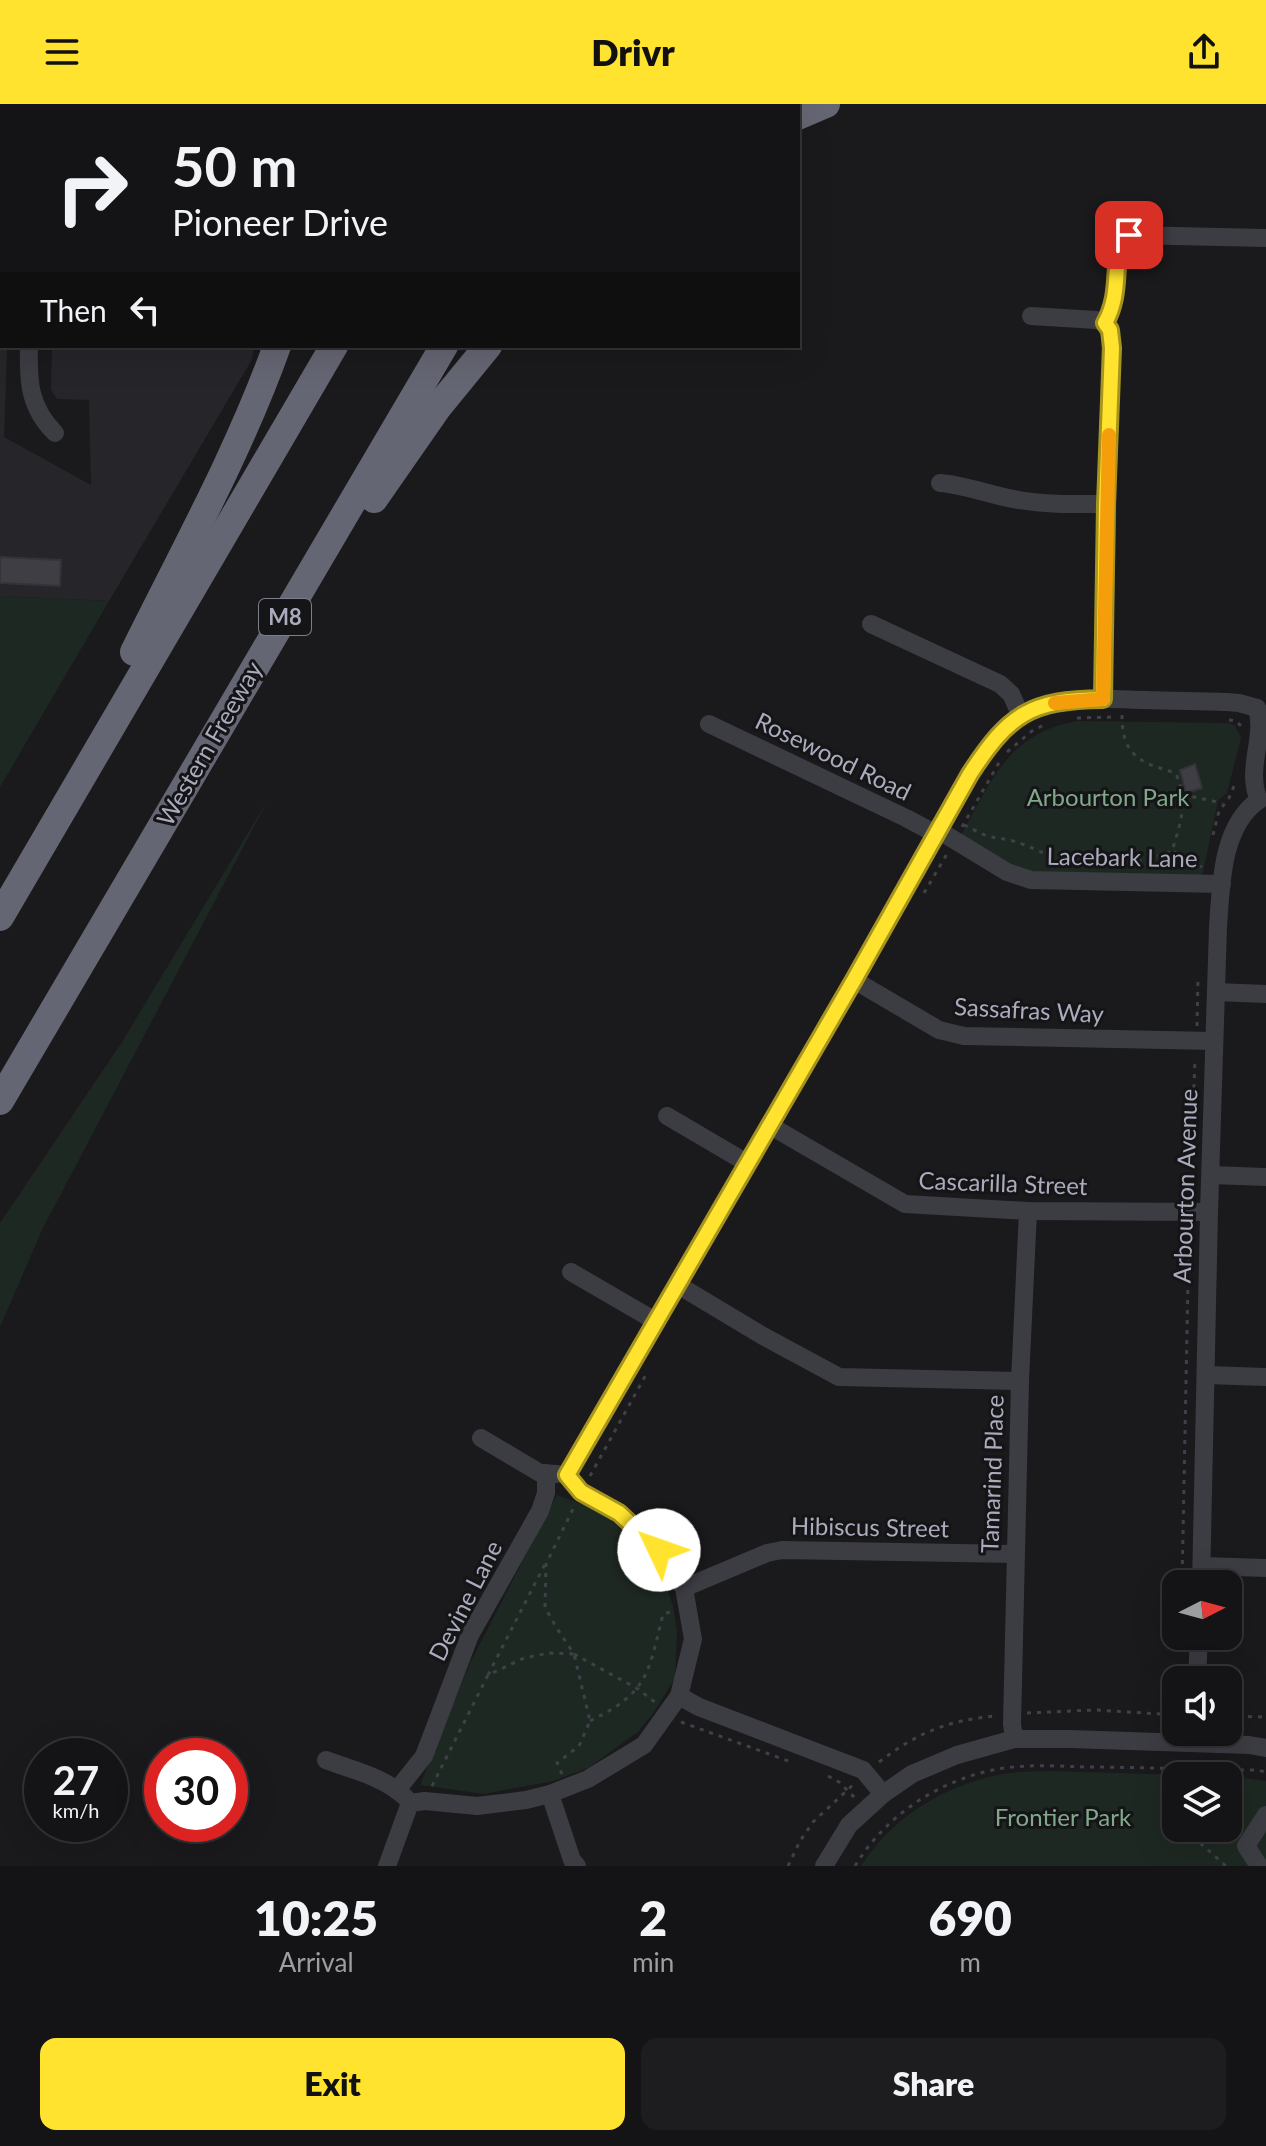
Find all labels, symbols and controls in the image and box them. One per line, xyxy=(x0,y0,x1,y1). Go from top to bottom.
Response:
icon: menu xyxy=(40,30,84,74)
text: Drivr xyxy=(591,30,675,74)
icon: share xyxy=(1182,30,1226,74)
text: 50 m xyxy=(172,132,297,199)
icon: right xyxy=(40,136,144,240)
text: Pioneer Drive xyxy=(172,200,388,244)
pin xyxy=(1095,201,1163,269)
icon: arrive xyxy=(1107,213,1151,257)
icon: left xyxy=(123,288,167,332)
text: Then xyxy=(40,292,107,328)
road number: M8 xyxy=(259,599,311,635)
street label: Western Freeway xyxy=(150,655,268,831)
street label: Rosewood Road xyxy=(751,705,916,806)
park label: Arbourton Park xyxy=(1027,782,1190,811)
street label: Lacebark Lane xyxy=(1046,841,1198,872)
street label: Sassafras Way xyxy=(953,991,1105,1028)
street label: Arbourton Avenue xyxy=(1167,1088,1202,1284)
street label: Cascarilla Street xyxy=(918,1165,1088,1200)
street label: Tamarind Place xyxy=(974,1394,1009,1554)
position arrow xyxy=(617,1508,701,1592)
street label: Hibiscus Street xyxy=(791,1511,950,1542)
street label: Devine Lane xyxy=(422,1535,507,1665)
north arrow xyxy=(1162,1570,1242,1650)
map controls xyxy=(1162,1570,1242,1842)
button: sound xyxy=(1162,1666,1242,1746)
speed limit sign: 30 xyxy=(144,1738,248,1842)
text: 27 xyxy=(53,1756,99,1804)
button: layers xyxy=(1162,1762,1242,1842)
text: km/h xyxy=(53,1798,99,1822)
park label: Frontier Park xyxy=(995,1802,1132,1831)
text: 10:25 xyxy=(254,1889,378,1946)
text: 2 xyxy=(639,1889,667,1946)
text: 690 xyxy=(928,1889,1012,1946)
text: Arrival xyxy=(279,1946,354,1978)
text: min xyxy=(632,1946,674,1978)
text: m xyxy=(959,1946,981,1978)
button: Exit xyxy=(40,2038,625,2130)
button: Share xyxy=(641,2038,1226,2130)

